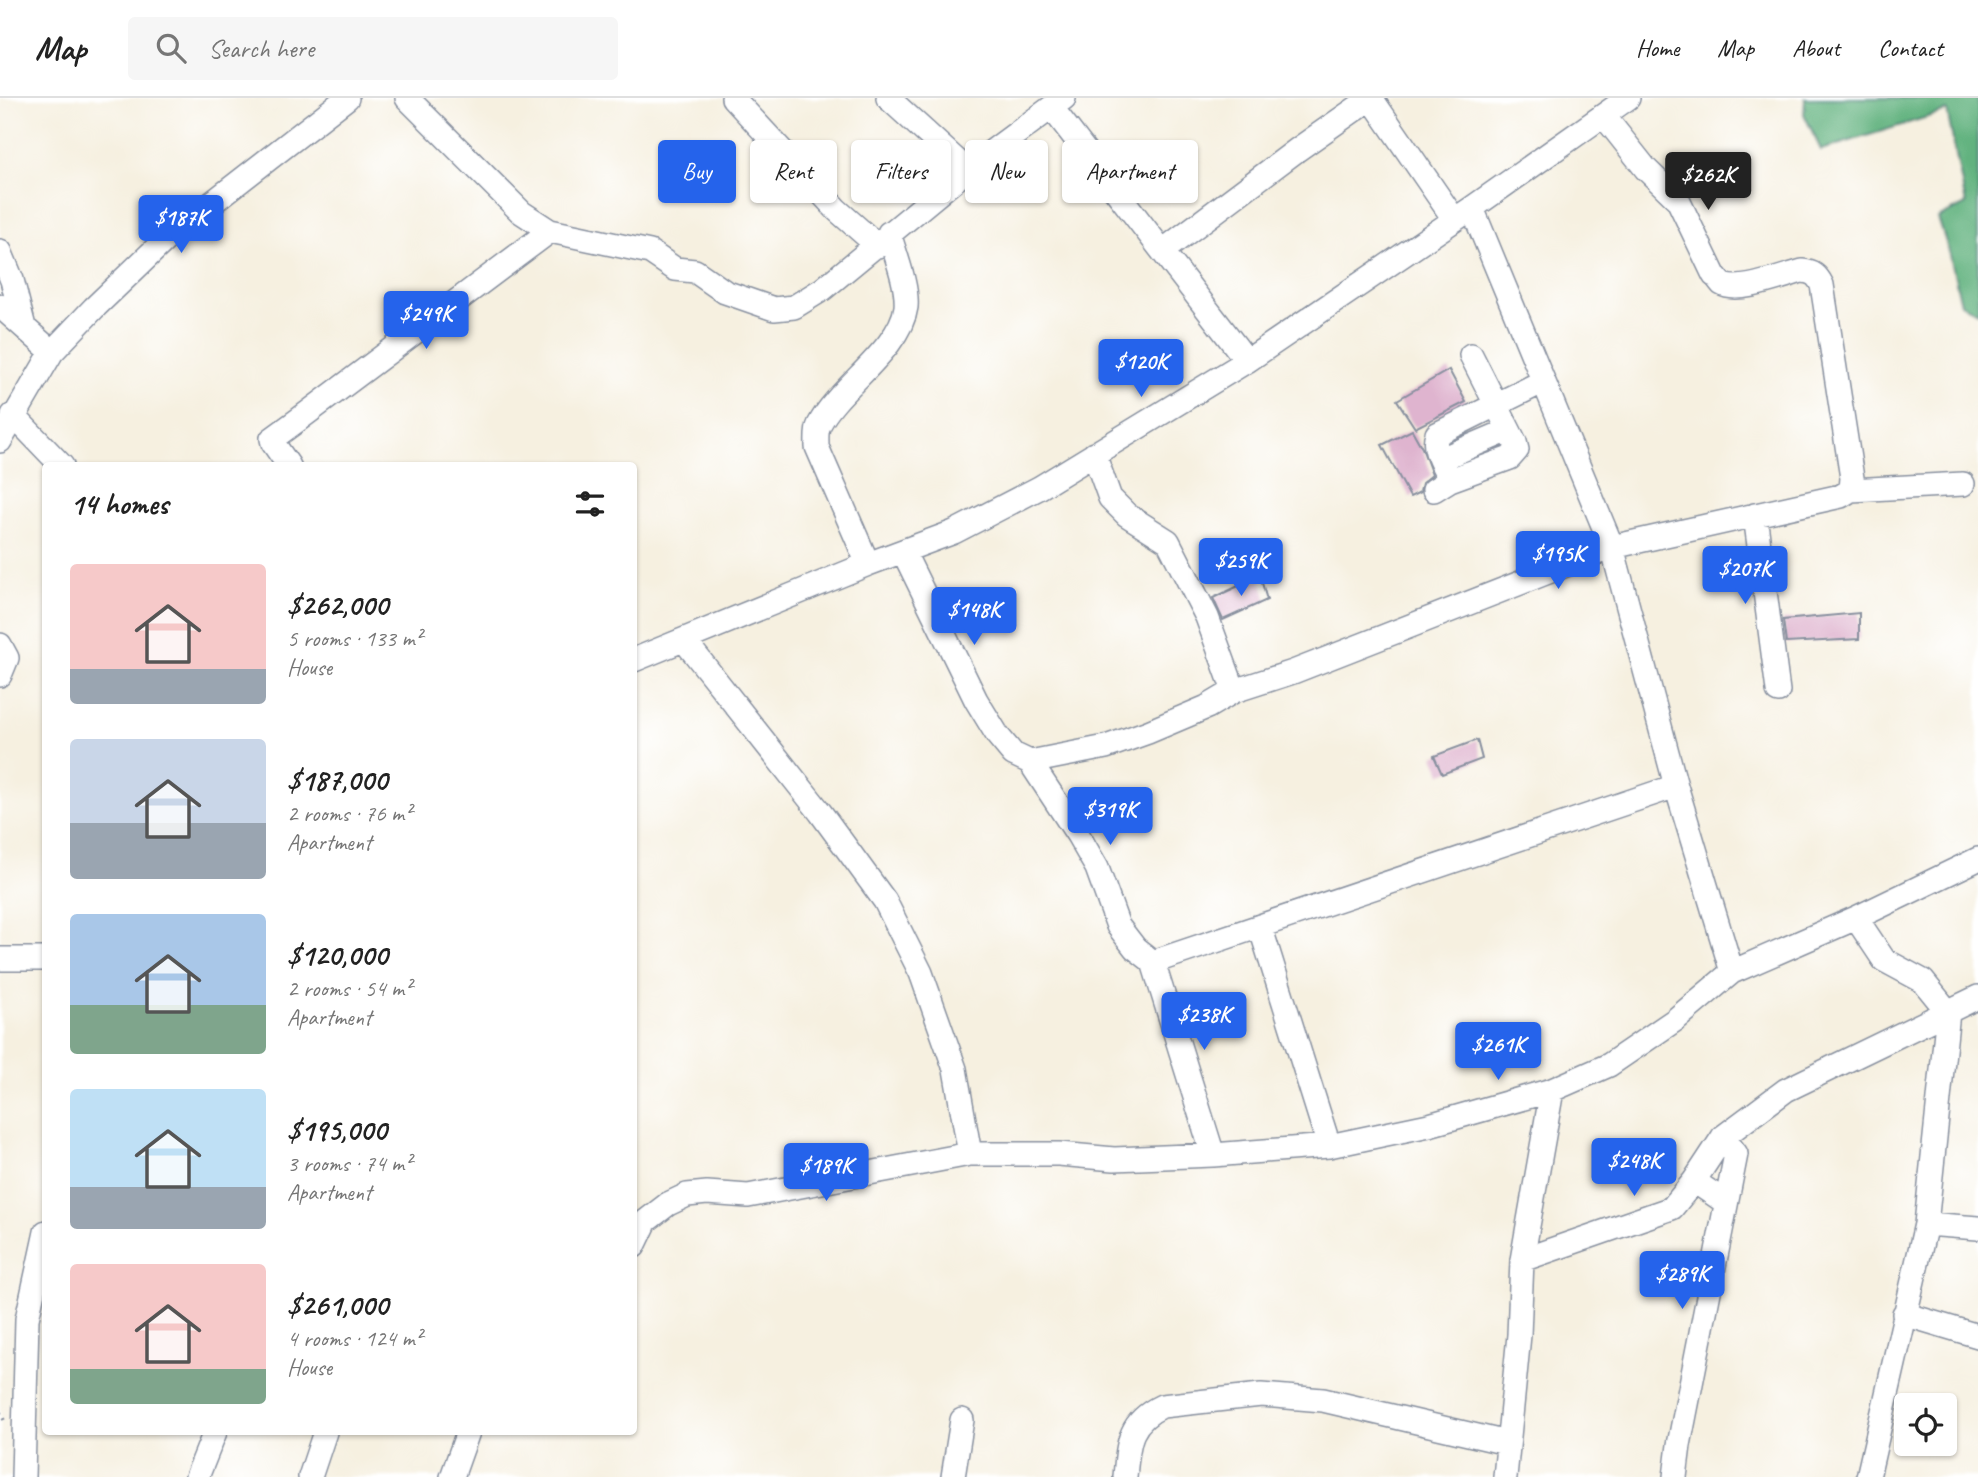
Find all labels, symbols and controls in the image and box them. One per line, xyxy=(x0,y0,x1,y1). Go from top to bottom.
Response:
search box xyxy=(128,17,618,80)
text: Map xyxy=(35,27,86,69)
icon: search xyxy=(152,29,190,67)
text: Search here xyxy=(208,32,314,65)
text: Home xyxy=(1636,33,1679,63)
text: Map xyxy=(1717,33,1754,63)
text: About xyxy=(1792,33,1840,63)
text: Contact xyxy=(1878,33,1943,63)
chip: Buy xyxy=(658,140,736,203)
chip: Rent xyxy=(750,140,837,203)
chip: Filters xyxy=(851,140,951,203)
chip: New xyxy=(965,140,1048,203)
chip: Apartment xyxy=(1062,140,1198,203)
pin: $262K xyxy=(1659,152,1757,212)
text: $262K xyxy=(1681,160,1735,189)
pin: $187K xyxy=(132,195,230,255)
text: $187K xyxy=(155,203,208,232)
pin: $249K xyxy=(377,292,475,351)
text: $249K xyxy=(400,299,452,328)
pin: $120K xyxy=(1092,340,1190,399)
text: $120K xyxy=(1114,347,1168,376)
text: 14 homes xyxy=(70,485,168,523)
icon: filters xyxy=(571,485,609,523)
pin: $195K xyxy=(1509,532,1607,591)
pin: $259K xyxy=(1192,538,1290,598)
text: $195K xyxy=(1532,539,1584,568)
text: $259K xyxy=(1215,546,1267,575)
pin: $207K xyxy=(1696,546,1794,606)
text: $207K xyxy=(1719,554,1772,583)
text: $262,000 xyxy=(287,586,388,624)
pin: $148K xyxy=(925,588,1023,647)
icon: home xyxy=(126,592,210,676)
text: $148K xyxy=(947,595,1001,624)
text: 5 rooms · 133 m² xyxy=(287,624,422,653)
text: House xyxy=(287,653,332,682)
text: $187,000 xyxy=(287,761,387,799)
icon: home xyxy=(126,767,210,851)
pin: $319K xyxy=(1061,788,1159,847)
text: $319K xyxy=(1084,795,1136,824)
text: 2 rooms · 76 m² xyxy=(287,799,411,828)
text: Apartment xyxy=(287,828,372,857)
text: $120,000 xyxy=(287,936,387,974)
icon: home xyxy=(126,942,210,1026)
text: 2 rooms · 54 m² xyxy=(287,974,411,1003)
pin: $238K xyxy=(1155,992,1253,1052)
text: $238K xyxy=(1177,1000,1231,1029)
text: Apartment xyxy=(287,1003,372,1032)
pin: $261K xyxy=(1449,1023,1547,1082)
text: $261K xyxy=(1471,1030,1525,1059)
text: $195,000 xyxy=(287,1111,387,1149)
icon: home xyxy=(126,1117,210,1201)
pin: $248K xyxy=(1585,1138,1683,1198)
pin: $189K xyxy=(777,1144,875,1203)
text: $248K xyxy=(1607,1146,1661,1175)
text: 3 rooms · 74 m² xyxy=(287,1149,411,1178)
text: $189K xyxy=(800,1151,852,1180)
text: Apartment xyxy=(287,1178,372,1207)
pin: $289K xyxy=(1633,1252,1731,1311)
text: $289K xyxy=(1656,1259,1708,1288)
text: $261,000 xyxy=(287,1286,388,1324)
icon: home xyxy=(126,1292,210,1376)
text: 4 rooms · 124 m² xyxy=(287,1324,422,1353)
text: House xyxy=(287,1353,332,1382)
map controls xyxy=(1894,1393,1957,1456)
button: locate xyxy=(1894,1393,1957,1456)

